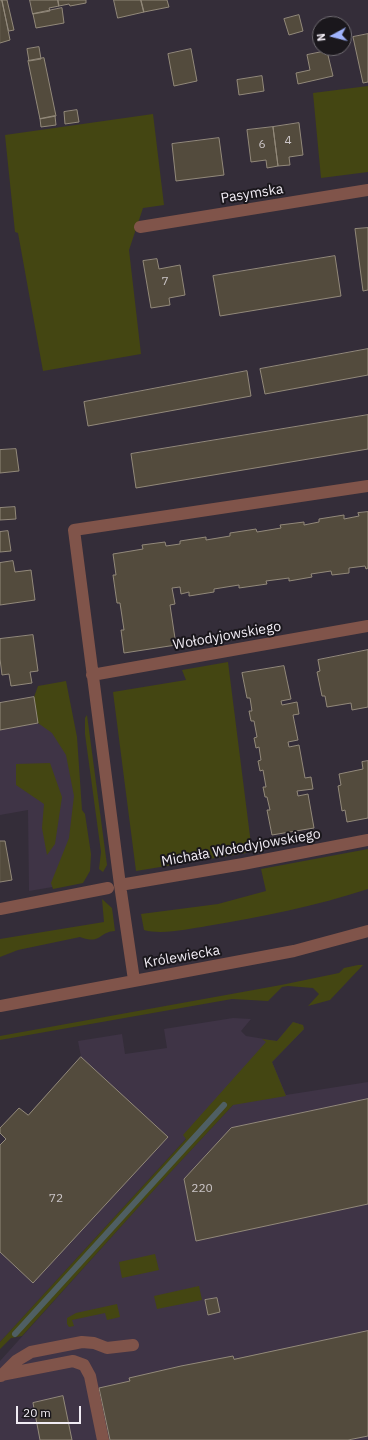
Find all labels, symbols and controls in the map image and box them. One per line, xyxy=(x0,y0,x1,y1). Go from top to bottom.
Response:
north arrow xyxy=(312,16,352,56)
text: N xyxy=(314,33,329,42)
house number: 4 xyxy=(284,134,292,148)
house number: 6 xyxy=(258,138,266,152)
street label: Pasymska xyxy=(219,181,285,207)
house number: 7 xyxy=(161,275,169,289)
street label: Wołodyjowskiego xyxy=(172,618,282,654)
street label: Michała Wołodyjowskiego xyxy=(160,826,322,870)
street label: Królewiecka xyxy=(143,942,221,972)
house number: 220 xyxy=(191,1182,213,1196)
house number: 72 xyxy=(49,1192,63,1206)
scale bar xyxy=(18,1398,83,1424)
text: 20 m xyxy=(23,1405,51,1420)

